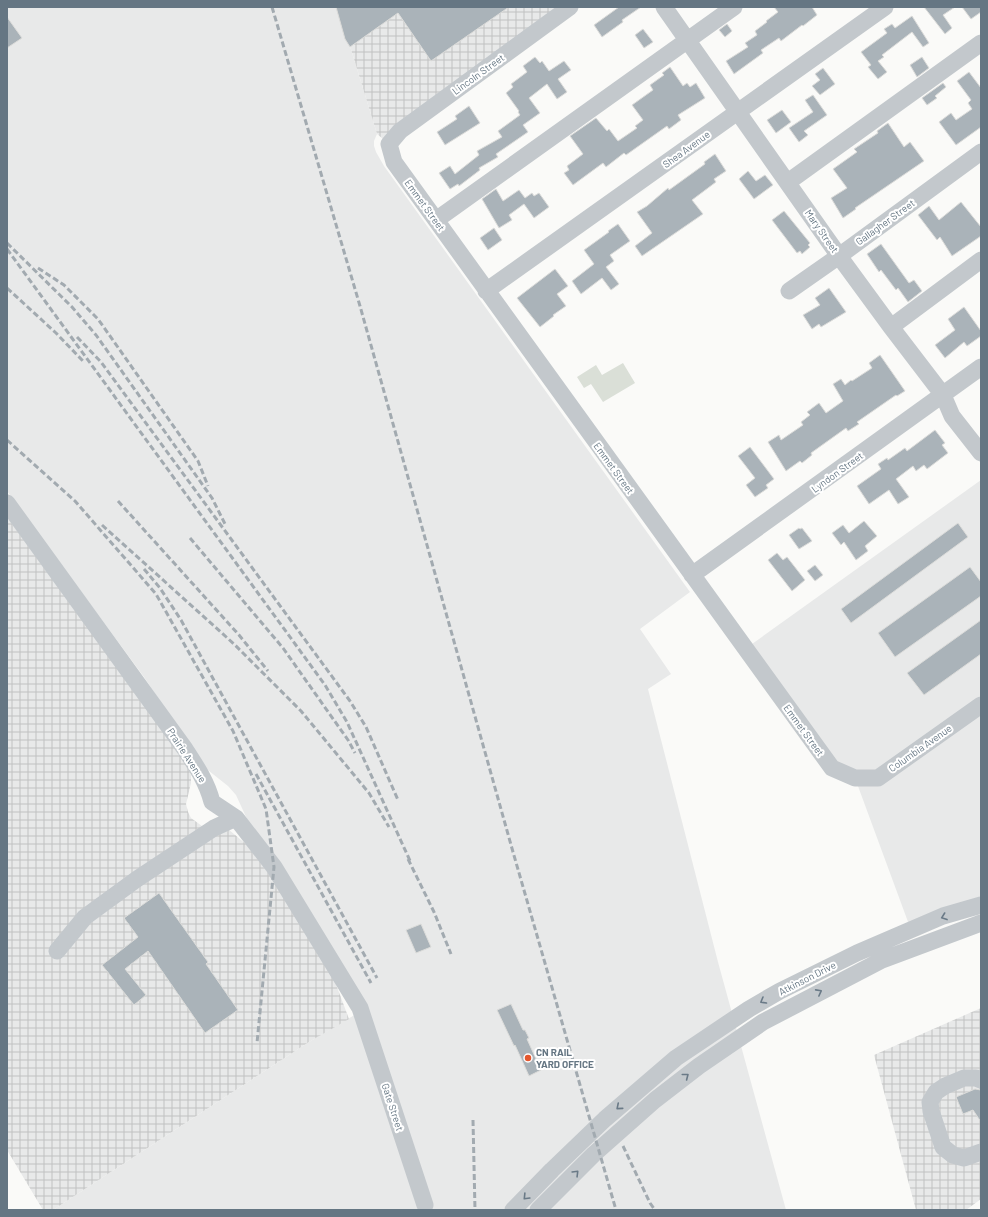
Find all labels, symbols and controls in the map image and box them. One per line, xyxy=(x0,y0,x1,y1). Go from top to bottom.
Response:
street label: Lincoln Street xyxy=(450,51,507,97)
street label: Shea Avenue xyxy=(660,128,712,170)
street label: Emmet Street xyxy=(402,177,448,233)
street label: Gallagher Street xyxy=(853,196,917,247)
street label: Mary Street xyxy=(803,207,841,255)
street label: Emmet Street xyxy=(591,440,637,496)
street label: Lyndon Street xyxy=(809,449,866,495)
street label: Emmet Street xyxy=(781,702,827,758)
street label: Columbia Avenue xyxy=(886,722,954,774)
street label: Prairie Avenue xyxy=(165,726,209,784)
one-way arrow xyxy=(940,912,947,920)
street label: Atkinson Drive xyxy=(776,958,838,998)
one-way arrow xyxy=(815,989,822,997)
one-way arrow xyxy=(760,997,767,1004)
place label: CN RAIL YARD OFFICE xyxy=(536,1046,594,1070)
marker: CN RAIL YARD OFFICE xyxy=(523,1053,533,1063)
one-way arrow xyxy=(681,1074,688,1081)
street label: Gate Street xyxy=(380,1082,406,1133)
one-way arrow xyxy=(616,1102,624,1109)
one-way arrow xyxy=(571,1170,579,1178)
one-way arrow xyxy=(523,1192,531,1200)

